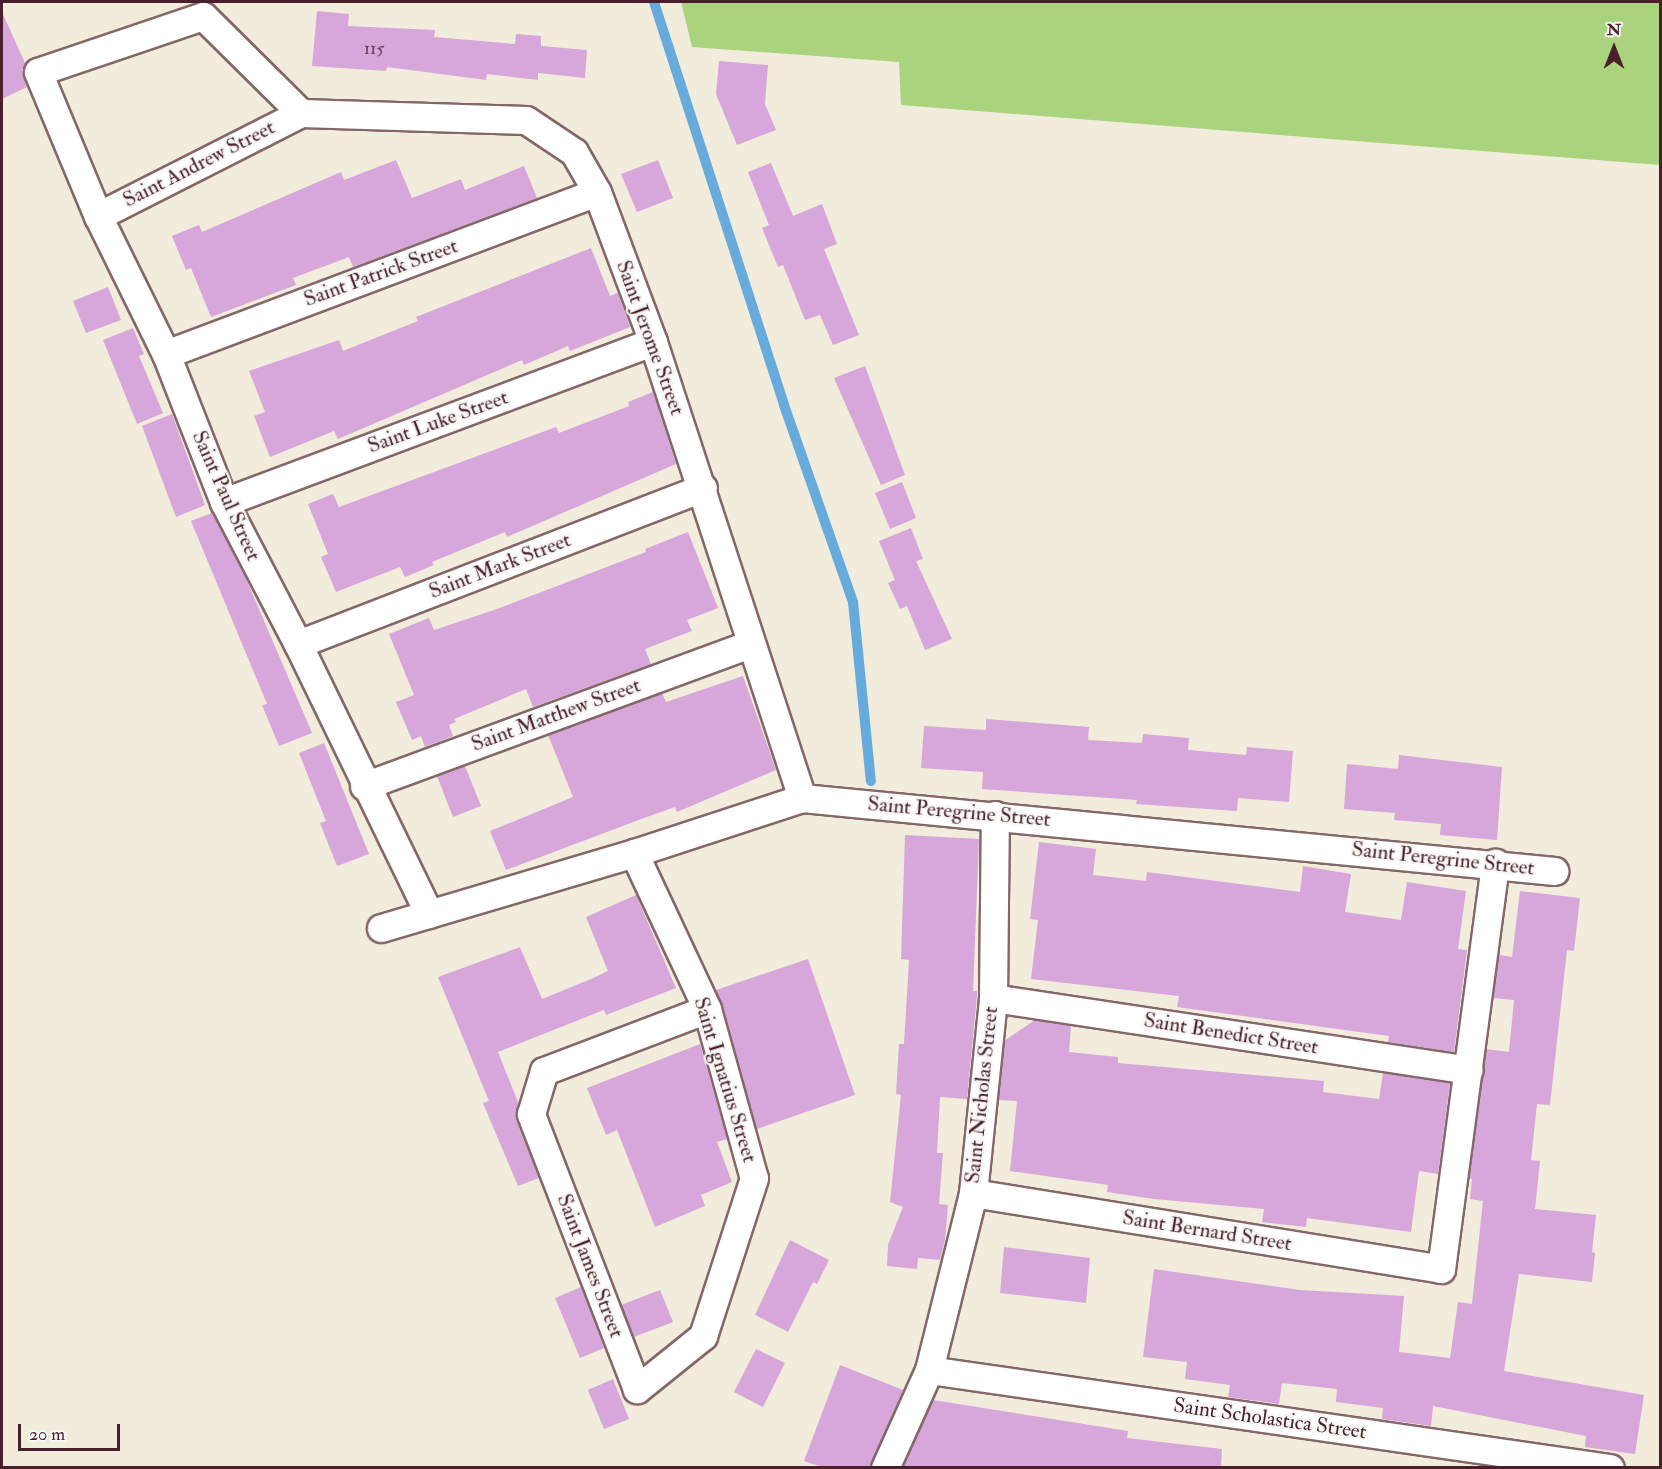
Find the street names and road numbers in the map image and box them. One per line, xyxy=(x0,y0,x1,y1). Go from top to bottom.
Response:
street label: Saint Andrew Street xyxy=(119,115,279,213)
street label: Saint Patrick Street xyxy=(301,233,461,313)
street label: Saint Jerome Street xyxy=(610,257,690,419)
street label: Saint Luke Street xyxy=(364,385,512,459)
street label: Saint Paul Street xyxy=(186,427,266,565)
street label: Saint Mark Street xyxy=(426,527,574,605)
street label: Saint Matthew Street xyxy=(468,673,644,757)
street label: Saint Peregrine Street xyxy=(867,791,1051,833)
street label: Saint Peregrine Street xyxy=(1351,837,1535,881)
street label: Saint Ignatius Street xyxy=(688,994,762,1166)
street label: Saint Nicholas Street xyxy=(960,1005,1004,1185)
street label: Saint Benedict Street xyxy=(1142,1008,1320,1060)
street label: Saint James Street xyxy=(551,1191,629,1341)
street label: Saint Bernard Street xyxy=(1121,1205,1293,1257)
street label: Saint Scholastica Street xyxy=(1172,1393,1368,1445)

